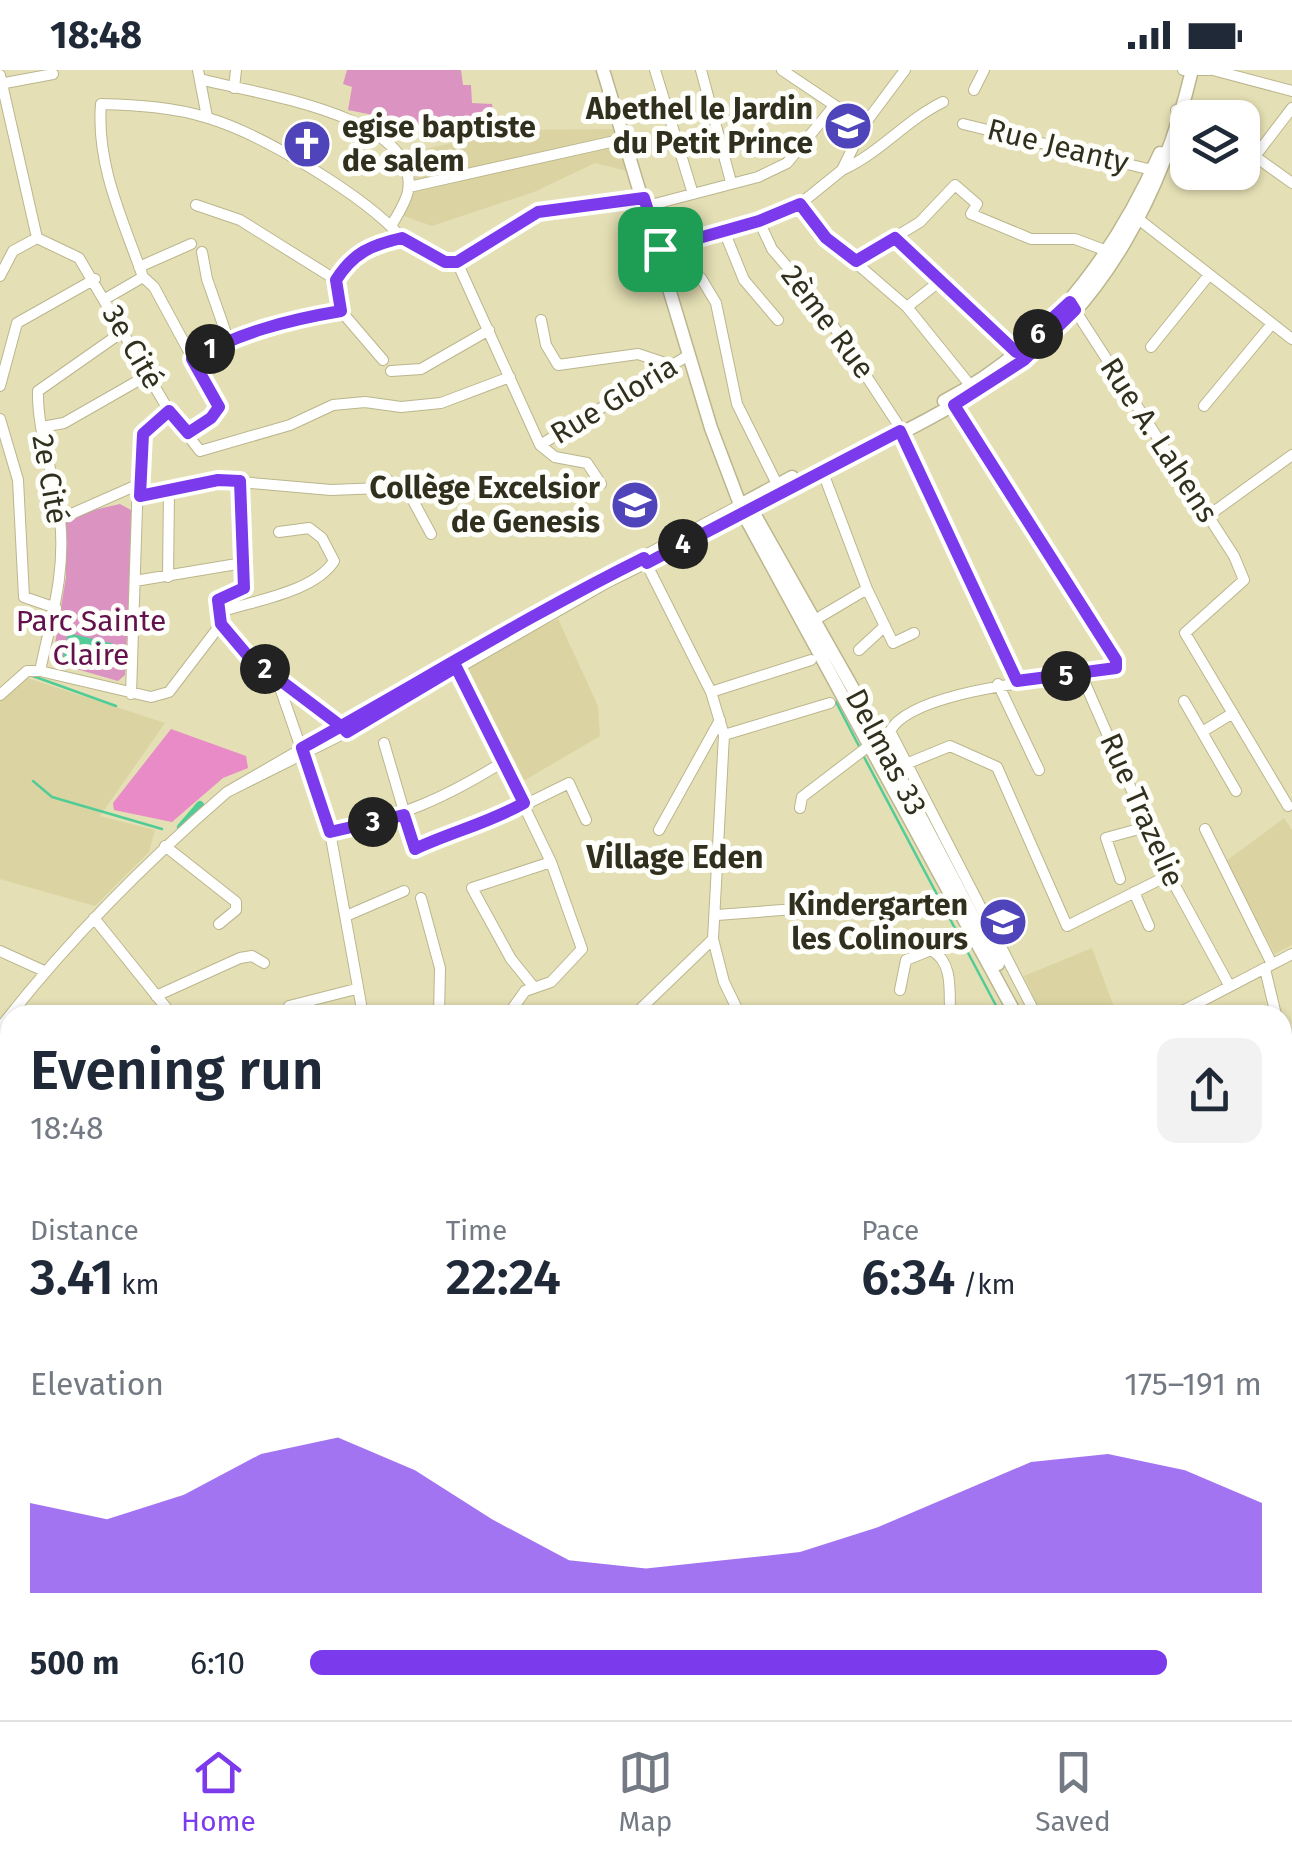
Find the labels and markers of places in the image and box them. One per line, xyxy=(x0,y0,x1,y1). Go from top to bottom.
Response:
place label: Abethel le Jardin du Petit Prince xyxy=(585,91,813,161)
school or university icon: Abethel le Jardin du Petit Prince xyxy=(822,100,874,152)
place label: egise baptiste de salem xyxy=(342,109,536,179)
church icon: egise baptiste de salem xyxy=(281,118,333,170)
pin xyxy=(618,207,703,292)
pin: 6 xyxy=(1013,309,1063,359)
pin: 1 xyxy=(185,324,235,374)
place label: Collège Excelsior de Genesis xyxy=(370,470,601,540)
school or university icon: Collège Excelsior de Genesis xyxy=(609,479,661,531)
pin: 4 xyxy=(658,519,708,569)
pin: 2 xyxy=(240,644,290,694)
pin: 5 xyxy=(1041,651,1091,701)
pin: 3 xyxy=(348,797,398,847)
place label: Kindergarten les Colinours xyxy=(788,887,968,957)
school or university icon: Kindergarten les Colinours xyxy=(977,896,1029,948)

